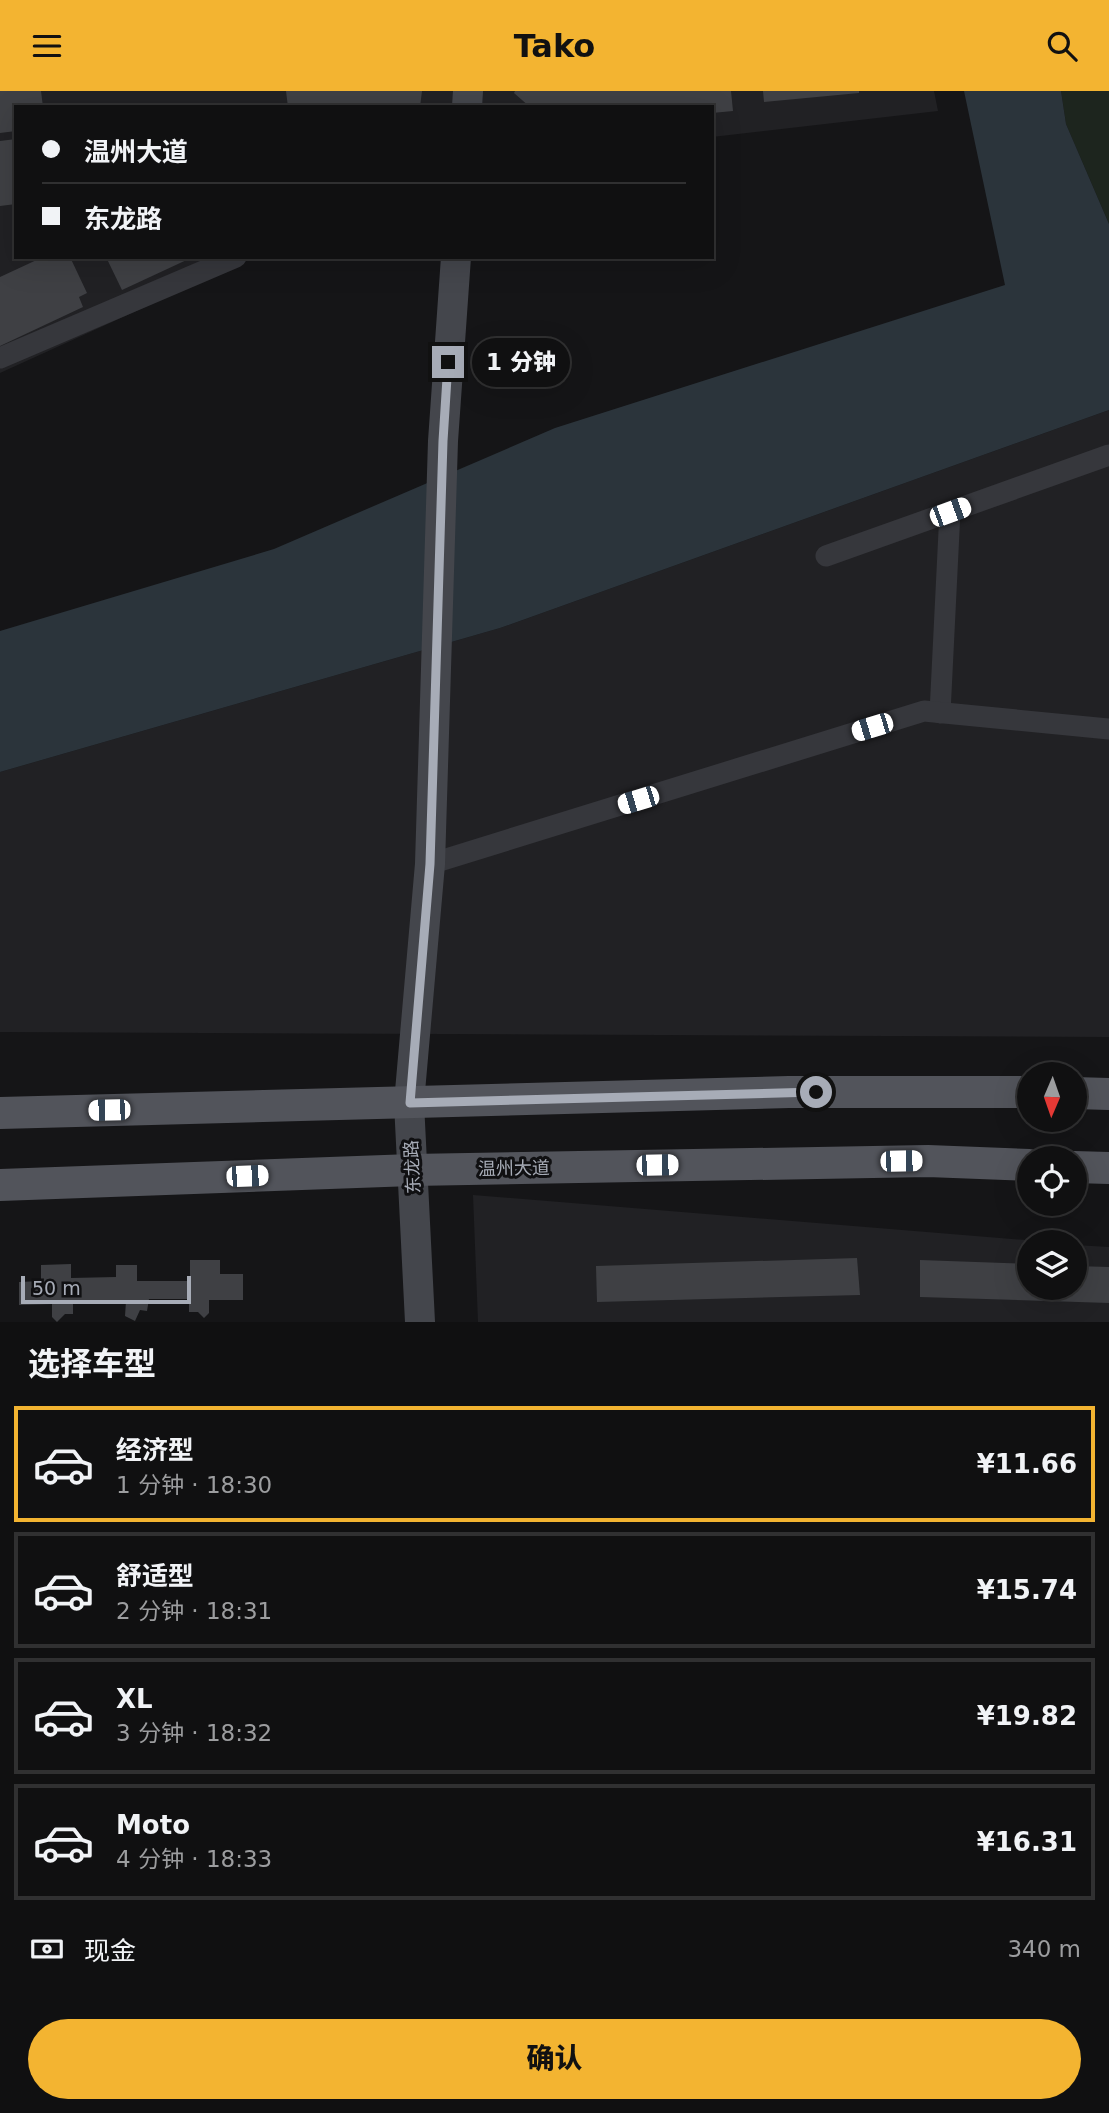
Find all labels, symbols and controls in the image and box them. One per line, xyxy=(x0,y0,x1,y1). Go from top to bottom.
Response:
icon: menu xyxy=(28,27,66,65)
text: Tako xyxy=(514,27,595,65)
icon: search xyxy=(1043,27,1081,65)
text: 温州大道 xyxy=(84,137,188,167)
text: 东龙路 xyxy=(84,204,162,234)
callout: 1 分钟 xyxy=(472,337,570,387)
route end xyxy=(432,346,464,378)
text: 1 分钟 xyxy=(486,349,556,375)
car xyxy=(927,495,974,529)
car xyxy=(849,711,896,743)
car xyxy=(615,784,662,816)
north arrow xyxy=(1017,1062,1087,1132)
map controls xyxy=(1017,1062,1087,1300)
route start xyxy=(800,1076,832,1108)
car xyxy=(88,1099,131,1121)
street label: 东龙路 xyxy=(400,1139,424,1195)
button: locate xyxy=(1017,1146,1087,1216)
car xyxy=(880,1150,923,1172)
car xyxy=(636,1154,679,1176)
street label: 温州大道 xyxy=(478,1157,550,1179)
car xyxy=(226,1165,269,1187)
button: layers xyxy=(1017,1230,1087,1300)
scale bar xyxy=(21,1273,191,1305)
text: 50 m xyxy=(32,1277,81,1299)
text: 选择车型 xyxy=(28,1345,156,1383)
icon: car xyxy=(32,1433,95,1496)
text: 经济型 xyxy=(116,1435,194,1465)
text: ¥11.66 xyxy=(977,1449,1077,1479)
text: 1 分钟 · 18:30 xyxy=(116,1472,272,1498)
icon: car xyxy=(32,1559,95,1622)
text: 舒适型 xyxy=(116,1561,194,1591)
text: ¥15.74 xyxy=(977,1575,1077,1605)
text: 2 分钟 · 18:31 xyxy=(116,1598,272,1624)
text: XL xyxy=(116,1684,153,1714)
icon: car xyxy=(32,1685,95,1748)
text: ¥19.82 xyxy=(977,1701,1077,1731)
text: 3 分钟 · 18:32 xyxy=(116,1720,272,1746)
text: Moto xyxy=(116,1810,190,1840)
icon: car xyxy=(32,1811,95,1874)
text: ¥16.31 xyxy=(977,1827,1077,1857)
text: 4 分钟 · 18:33 xyxy=(116,1846,272,1872)
icon: cash xyxy=(28,1930,66,1968)
text: 现金 xyxy=(84,1936,136,1966)
text: 340 m xyxy=(1007,1936,1081,1962)
button: 确认 xyxy=(28,2019,1081,2099)

